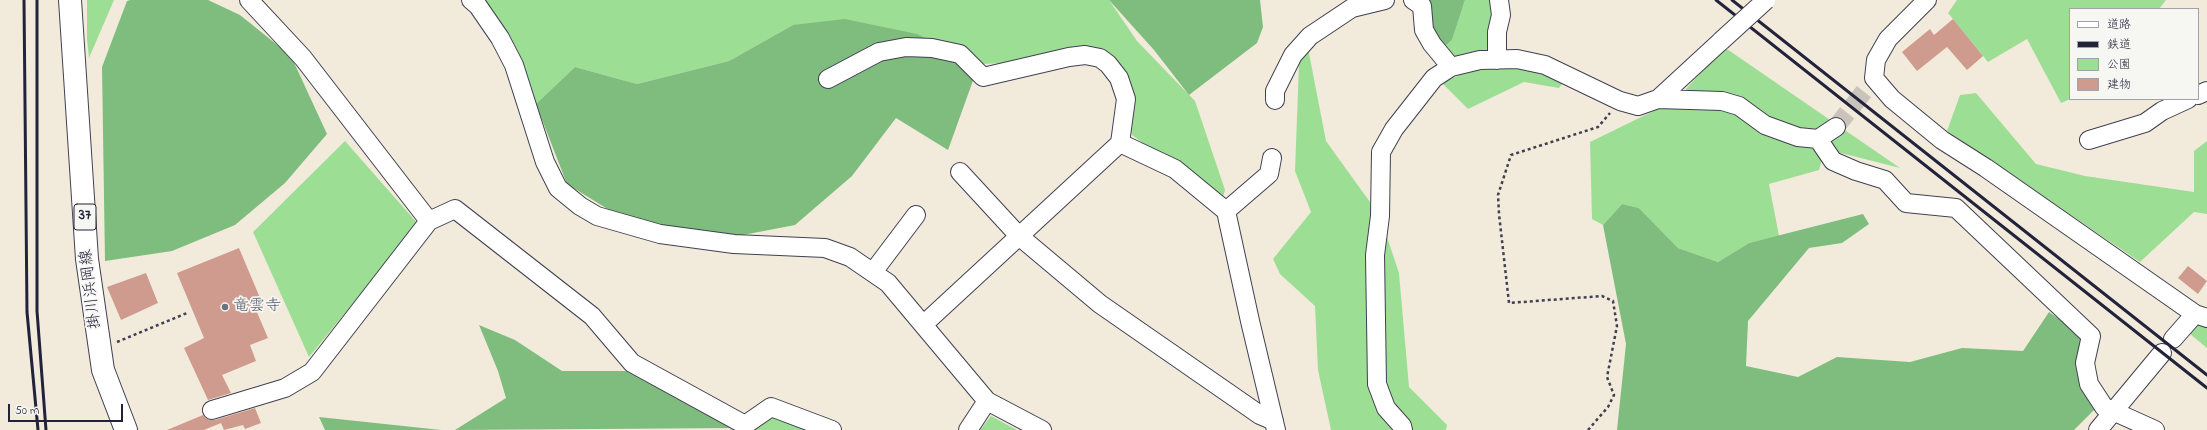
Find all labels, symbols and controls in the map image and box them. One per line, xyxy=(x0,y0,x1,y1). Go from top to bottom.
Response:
legend xyxy=(2069,8,2199,100)
text: 道路 xyxy=(2107,16,2131,34)
text: 鉄道 xyxy=(2107,36,2131,54)
text: 公園 xyxy=(2107,56,2131,74)
text: 建物 xyxy=(2107,76,2131,94)
road number: 37 xyxy=(74,204,96,230)
street label: 掛川浜岡線 xyxy=(78,248,106,330)
place label: 竜雲寺 xyxy=(233,297,281,317)
marker: 竜雲寺 xyxy=(220,302,230,312)
scale bar xyxy=(10,396,125,422)
text: 50 m xyxy=(15,402,39,420)

